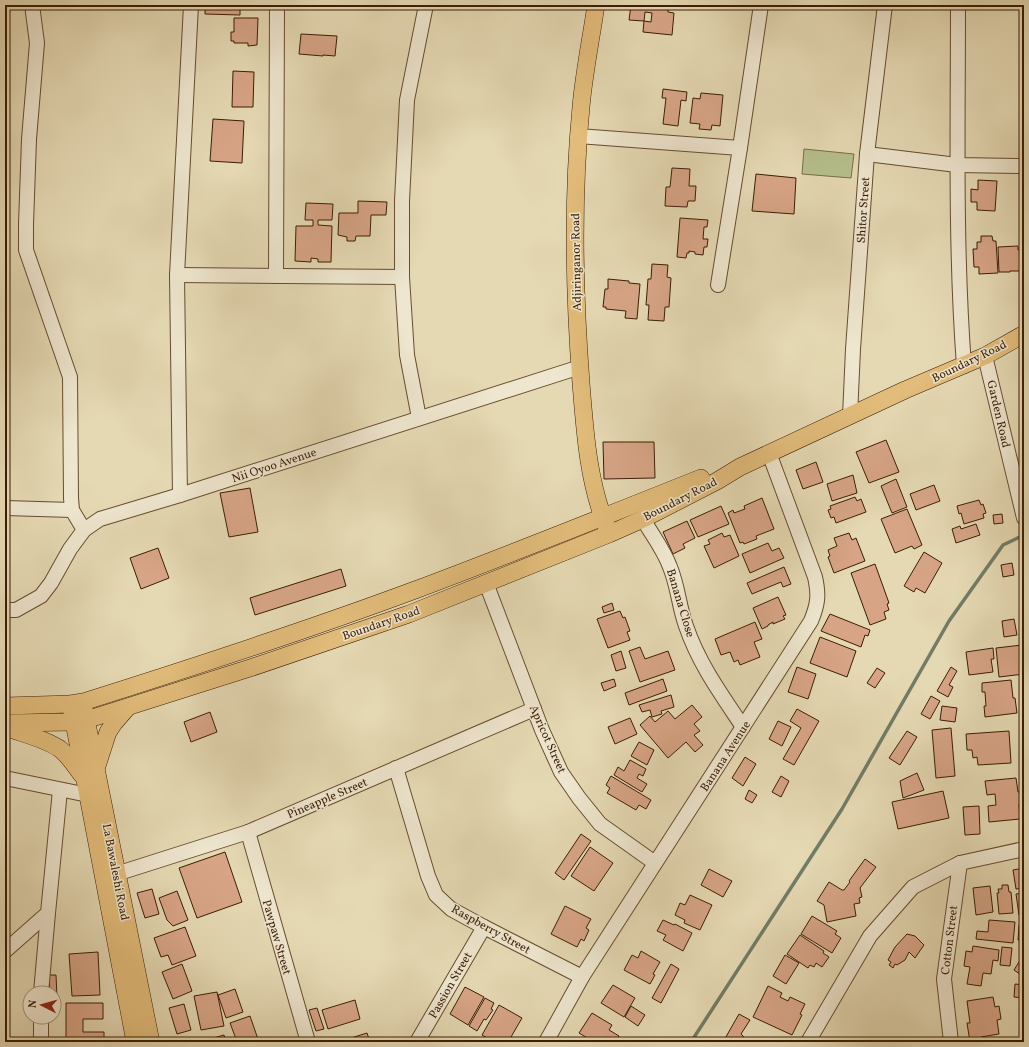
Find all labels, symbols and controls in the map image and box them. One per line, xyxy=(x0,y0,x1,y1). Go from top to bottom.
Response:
street label: Shitor Street xyxy=(854,176,874,244)
street label: Adjiringanor Road xyxy=(568,213,586,311)
street label: Boundary Road xyxy=(929,337,1010,387)
street label: Garden Road xyxy=(982,379,1014,450)
street label: Nii Oyoo Avenue xyxy=(230,445,319,487)
street label: Boundary Road xyxy=(641,474,720,525)
street label: Banana Close xyxy=(662,567,698,640)
street label: Boundary Road xyxy=(340,603,423,645)
street label: Apricot Street xyxy=(525,703,569,776)
street label: Banana Avenue xyxy=(697,718,755,795)
street label: Pineapple Street xyxy=(285,775,370,823)
street label: La Bawaleshi Road xyxy=(98,823,132,922)
street label: Pawpaw Street xyxy=(258,898,294,977)
street label: Raspberry Street xyxy=(448,901,533,958)
street label: Cotton Street xyxy=(938,905,962,976)
street label: Passion Street xyxy=(425,949,476,1022)
north arrow xyxy=(22,985,62,1025)
text: N xyxy=(26,999,41,1009)

